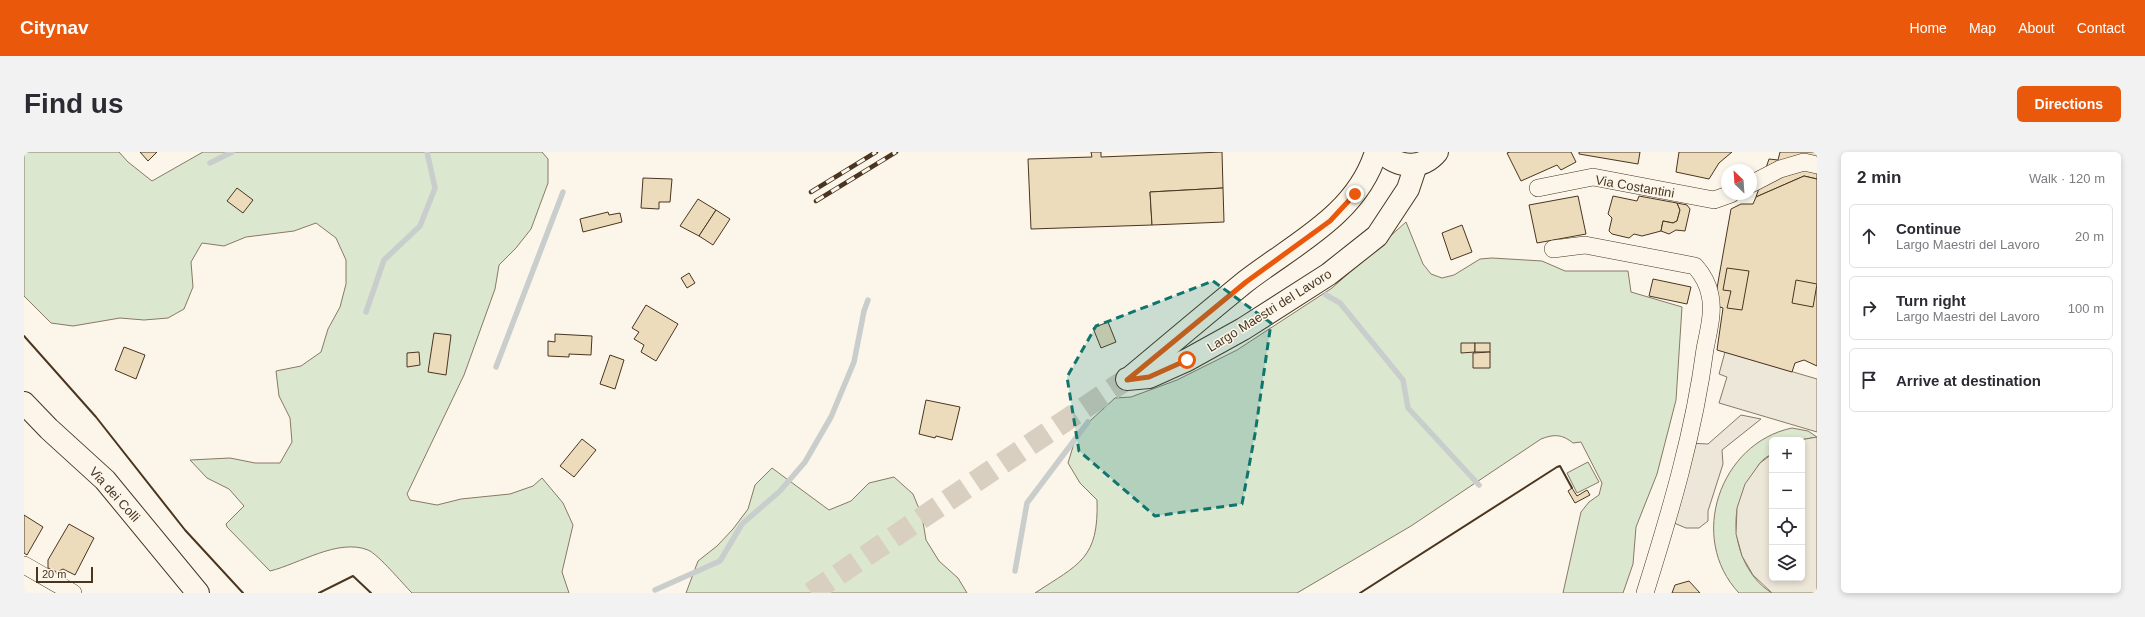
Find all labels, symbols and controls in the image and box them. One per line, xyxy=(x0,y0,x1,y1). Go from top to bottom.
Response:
text: Citynav xyxy=(20,17,89,38)
text: Home xyxy=(1910,20,1947,36)
text: Map xyxy=(1969,20,1996,36)
text: About xyxy=(2018,20,2055,36)
text: Contact xyxy=(2077,20,2125,36)
button: Directions xyxy=(2017,86,2121,122)
text: Find us xyxy=(24,88,124,119)
north arrow xyxy=(1721,164,1757,200)
text: 2 min xyxy=(1857,168,1901,187)
text: Walk · 120 m xyxy=(2029,171,2105,186)
street label: Via Costantini xyxy=(1594,172,1676,201)
route end xyxy=(1346,185,1364,203)
text: Continue xyxy=(1896,220,1961,237)
icon: ahead xyxy=(1858,225,1880,247)
text: 20 m xyxy=(2075,229,2104,244)
text: Largo Maestri del Lavoro xyxy=(1896,237,2040,252)
street label: Largo Maestri del Lavoro xyxy=(1204,266,1334,355)
text: Turn right xyxy=(1896,292,1966,309)
icon: right xyxy=(1858,297,1880,319)
text: 100 m xyxy=(2068,301,2104,316)
text: Largo Maestri del Lavoro xyxy=(1896,309,2040,324)
route start xyxy=(1178,351,1196,369)
icon: arrive xyxy=(1858,369,1880,391)
text: Arrive at destination xyxy=(1896,372,2041,389)
map controls xyxy=(1769,437,1805,581)
button: + xyxy=(1769,437,1805,473)
street label: Via dei Colli xyxy=(86,464,143,525)
button: − xyxy=(1769,473,1805,509)
button: locate xyxy=(1769,509,1805,545)
button: layers xyxy=(1769,545,1805,581)
scale bar xyxy=(36,565,93,584)
text: 20 m xyxy=(42,568,66,580)

